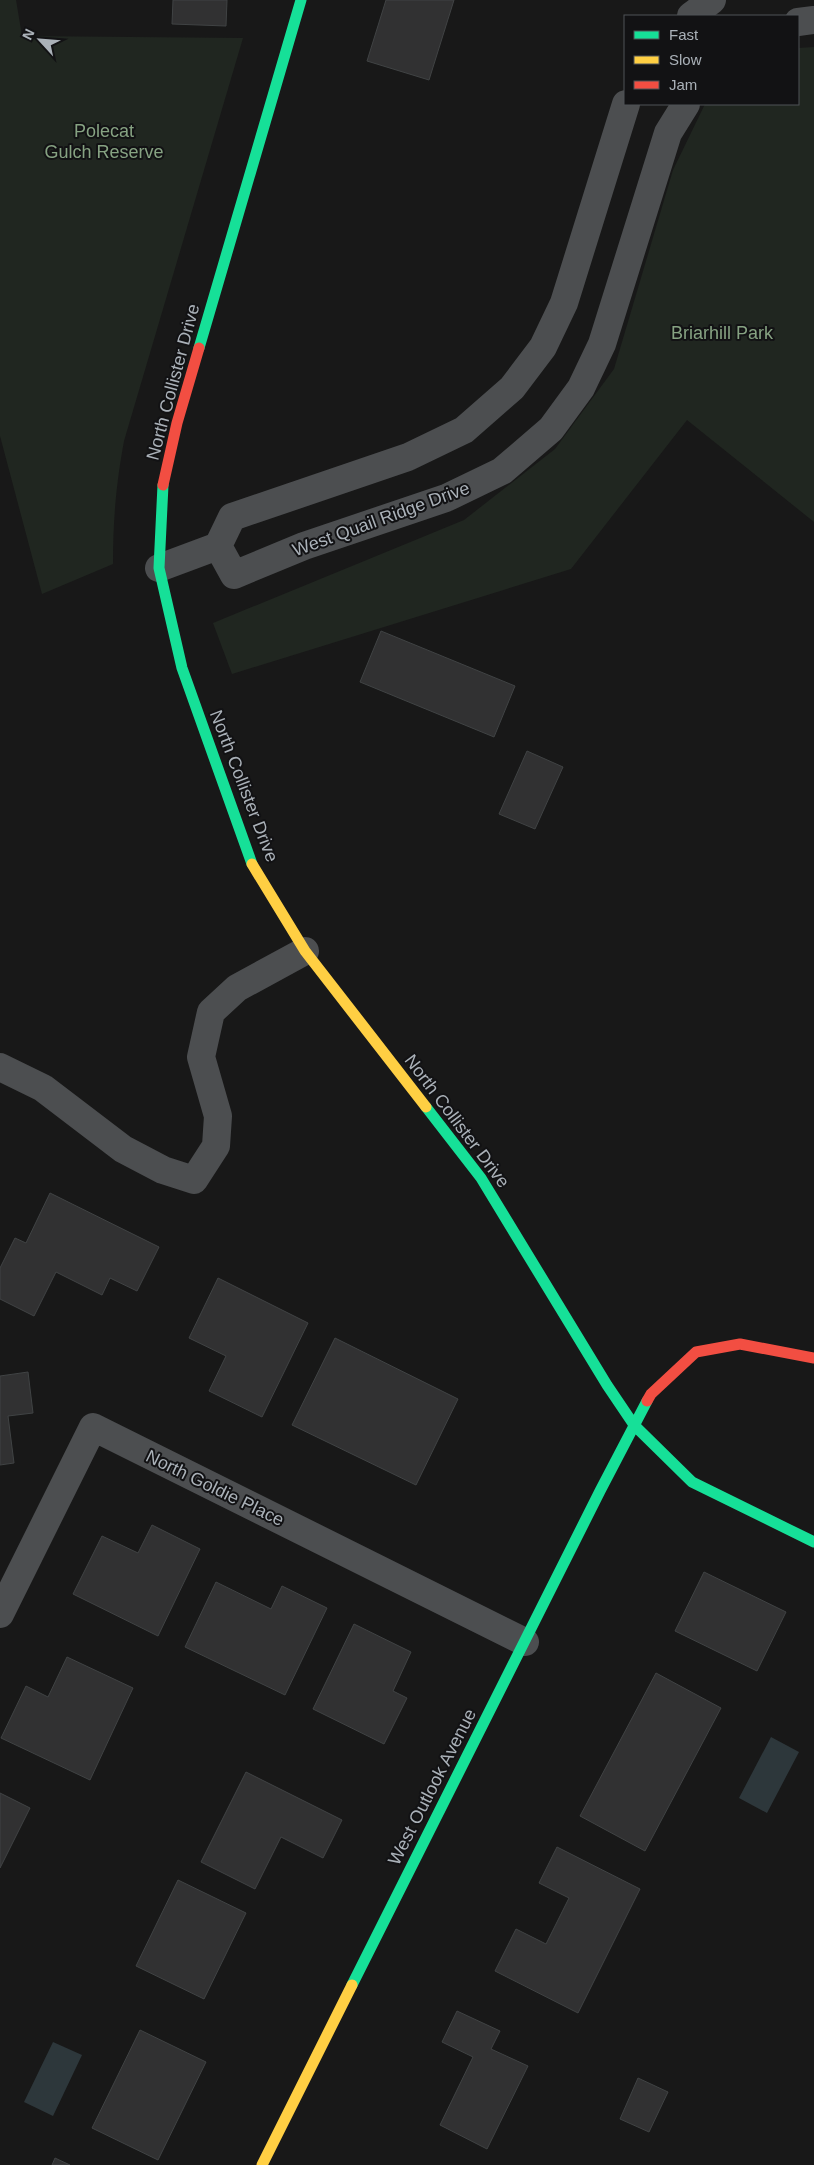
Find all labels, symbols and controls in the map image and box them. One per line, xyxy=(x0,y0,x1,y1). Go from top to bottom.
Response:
north arrow xyxy=(15,15,65,65)
legend xyxy=(624,15,799,105)
text: N xyxy=(19,26,38,42)
text: Fast xyxy=(669,26,699,43)
text: Slow xyxy=(669,51,702,68)
text: Jam xyxy=(669,76,697,93)
park label: Polecat Gulch Reserve xyxy=(44,121,164,162)
street label: North Collister Drive xyxy=(142,302,204,462)
park label: Briarhill Park xyxy=(671,323,774,343)
street label: West Quail Ridge Drive xyxy=(290,478,472,560)
street label: North Collister Drive xyxy=(206,707,282,865)
street label: North Collister Drive xyxy=(401,1051,513,1191)
street label: North Goldie Place xyxy=(143,1446,287,1530)
street label: West Outlook Avenue xyxy=(384,1706,480,1868)

